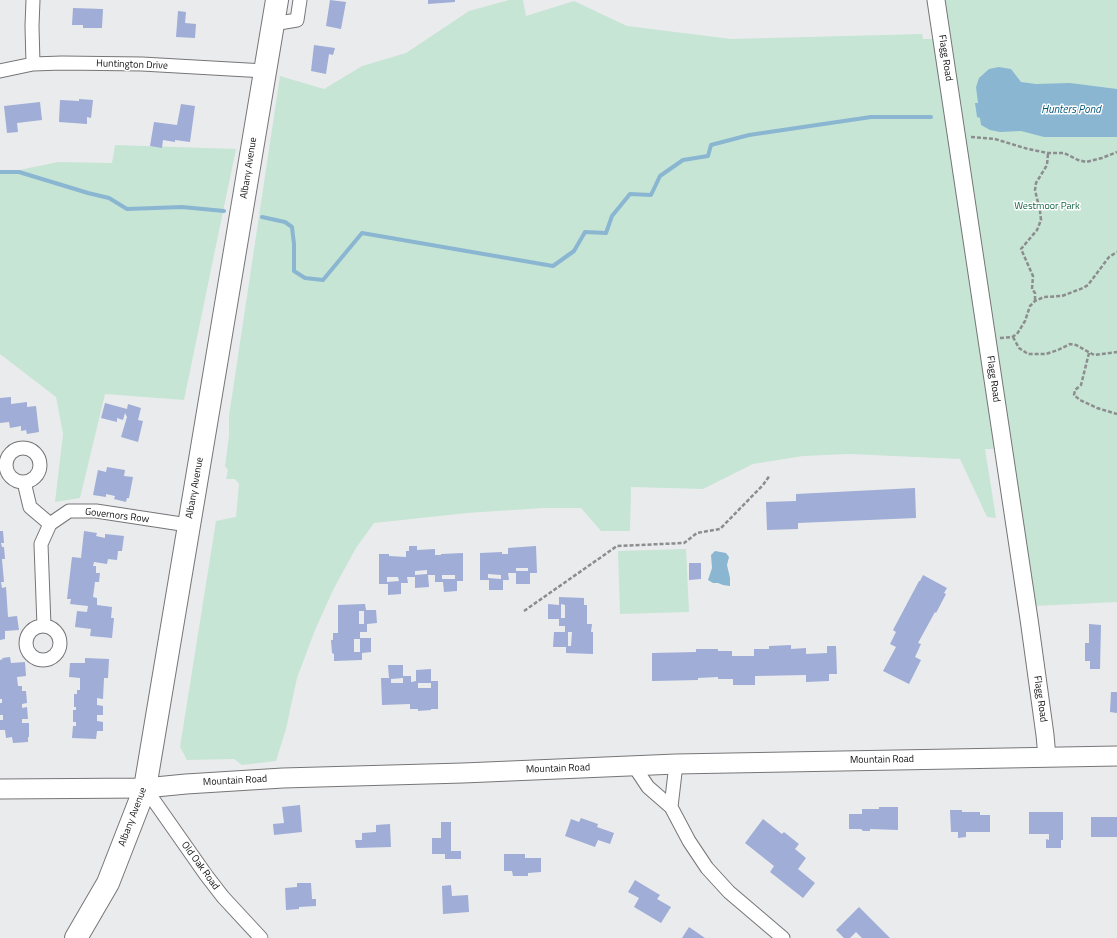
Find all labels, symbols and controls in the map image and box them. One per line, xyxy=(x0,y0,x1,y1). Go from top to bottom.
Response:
street label: Flagg Road xyxy=(935,34,955,82)
street label: Huntington Drive xyxy=(96,58,168,72)
water label: Hunters Pond xyxy=(1041,103,1101,117)
street label: Albany Avenue xyxy=(238,136,260,200)
park label: Westmoor Park xyxy=(1014,201,1080,213)
street label: Flagg Road xyxy=(984,355,1002,403)
street label: Albany Avenue xyxy=(184,456,206,520)
street label: Governors Row xyxy=(84,506,150,526)
street label: Flagg Road xyxy=(1031,675,1049,723)
street label: Mountain Road xyxy=(850,753,914,767)
street label: Mountain Road xyxy=(526,762,590,776)
street label: Mountain Road xyxy=(203,773,267,789)
street label: Albany Avenue xyxy=(116,786,150,848)
street label: Old Oak Road xyxy=(178,840,222,892)

